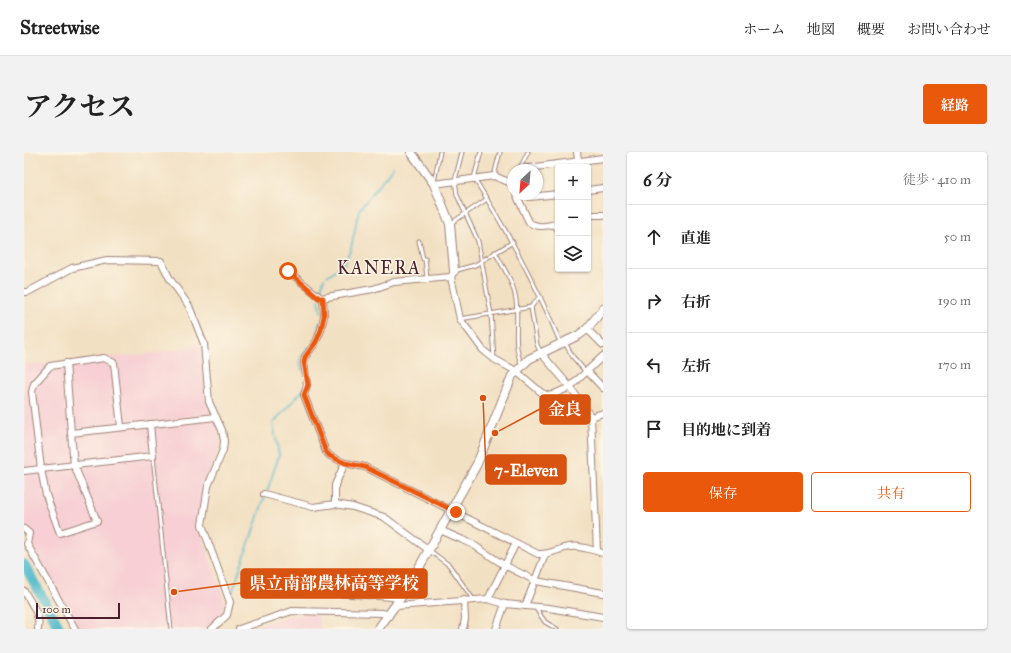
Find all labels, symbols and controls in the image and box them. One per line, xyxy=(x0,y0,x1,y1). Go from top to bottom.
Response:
text: Streetwise xyxy=(20,16,100,39)
text: ホーム xyxy=(743,21,785,38)
text: 地図 xyxy=(807,21,835,38)
text: 概要 xyxy=(857,21,885,38)
text: お問い合わせ xyxy=(907,21,991,38)
button: 経路 xyxy=(923,84,987,124)
text: アクセス xyxy=(24,89,135,124)
north arrow xyxy=(507,164,543,200)
map controls xyxy=(555,164,591,272)
button: + xyxy=(555,164,591,200)
text: 6 分 xyxy=(643,170,672,191)
text: 徒歩 · 410 m xyxy=(903,172,971,188)
button: − xyxy=(555,200,591,236)
icon: ahead xyxy=(643,226,665,248)
text: 直進 xyxy=(681,229,711,247)
text: 50 m xyxy=(944,229,971,245)
button: layers xyxy=(555,236,591,272)
district label: KANERA xyxy=(337,257,421,279)
route start xyxy=(279,262,297,280)
icon: right xyxy=(643,290,665,312)
text: 右折 xyxy=(681,293,711,311)
text: 190 m xyxy=(938,293,971,309)
icon: left xyxy=(643,354,665,376)
text: 左折 xyxy=(681,357,711,375)
text: 170 m xyxy=(938,357,971,373)
callout: 金良 xyxy=(540,395,590,424)
text: 金良 xyxy=(548,399,582,420)
icon: arrive xyxy=(643,418,665,440)
text: 目的地に到着 xyxy=(681,421,771,439)
callout: 7-Eleven xyxy=(486,455,566,484)
text: 7-Eleven xyxy=(494,460,559,481)
button: 保存 xyxy=(643,472,803,512)
button: 共有 xyxy=(811,472,971,512)
route end xyxy=(447,503,465,521)
callout: 県立南部農林高等学校 xyxy=(241,569,427,598)
text: 県立南部農林高等学校 xyxy=(249,573,419,594)
scale bar xyxy=(36,601,120,620)
text: 100 m xyxy=(42,603,71,616)

